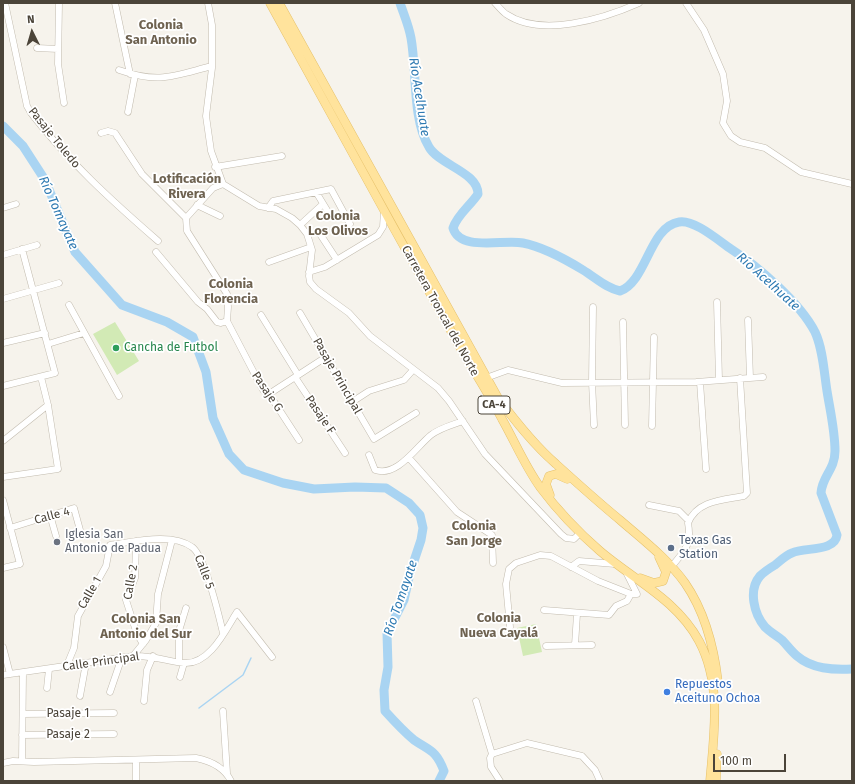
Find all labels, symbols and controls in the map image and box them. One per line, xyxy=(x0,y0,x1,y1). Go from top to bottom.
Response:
north arrow xyxy=(12,12,52,52)
text: N xyxy=(27,13,35,26)
district label: Colonia San Antonio xyxy=(125,17,197,48)
water label: Río Acelhuate xyxy=(405,57,433,137)
street label: Pasaje Toledo xyxy=(25,105,83,171)
district label: Lotificación Rivera xyxy=(153,171,221,202)
water label: Río Tomayate xyxy=(35,174,81,252)
district label: Colonia Los Olivos xyxy=(308,208,368,239)
street label: Carretera Troncal del Norte xyxy=(398,243,482,379)
water label: Río Acelhuate xyxy=(733,250,803,314)
district label: Colonia Florencia xyxy=(204,276,258,307)
street label: Pasaje Principal xyxy=(309,335,365,417)
place label: Cancha de Futbol xyxy=(124,341,218,355)
marker: Cancha de Futbol xyxy=(111,343,121,353)
street label: Pasaje G xyxy=(248,369,286,415)
street label: Pasaje F xyxy=(302,393,338,437)
road number: CA-4 xyxy=(478,396,510,414)
street label: Calle 4 xyxy=(33,504,71,528)
district label: Colonia San Jorge xyxy=(446,518,502,549)
place label: Iglesia San Antonio de Padua xyxy=(65,528,161,556)
place label: Texas Gas Station xyxy=(679,534,731,562)
marker: Iglesia San Antonio de Padua xyxy=(52,537,62,547)
marker: Texas Gas Station xyxy=(666,543,676,553)
street label: Calle 5 xyxy=(191,553,217,591)
water label: Río Tomayate xyxy=(381,558,421,638)
street label: Calle 2 xyxy=(121,563,141,601)
street label: Calle 1 xyxy=(75,574,105,612)
district label: Colonia Nueva Cayalá xyxy=(460,610,538,641)
district label: Colonia San Antonio del Sur xyxy=(100,611,192,642)
street label: Calle Principal xyxy=(62,649,140,675)
place label: Repuestos Aceituno Ochoa xyxy=(675,678,760,706)
marker: Repuestos Aceituno Ochoa xyxy=(662,687,672,697)
street label: Pasaje 1 xyxy=(47,707,89,721)
street label: Pasaje 2 xyxy=(46,728,90,742)
scale bar xyxy=(715,746,788,772)
text: 100 m xyxy=(720,754,752,768)

